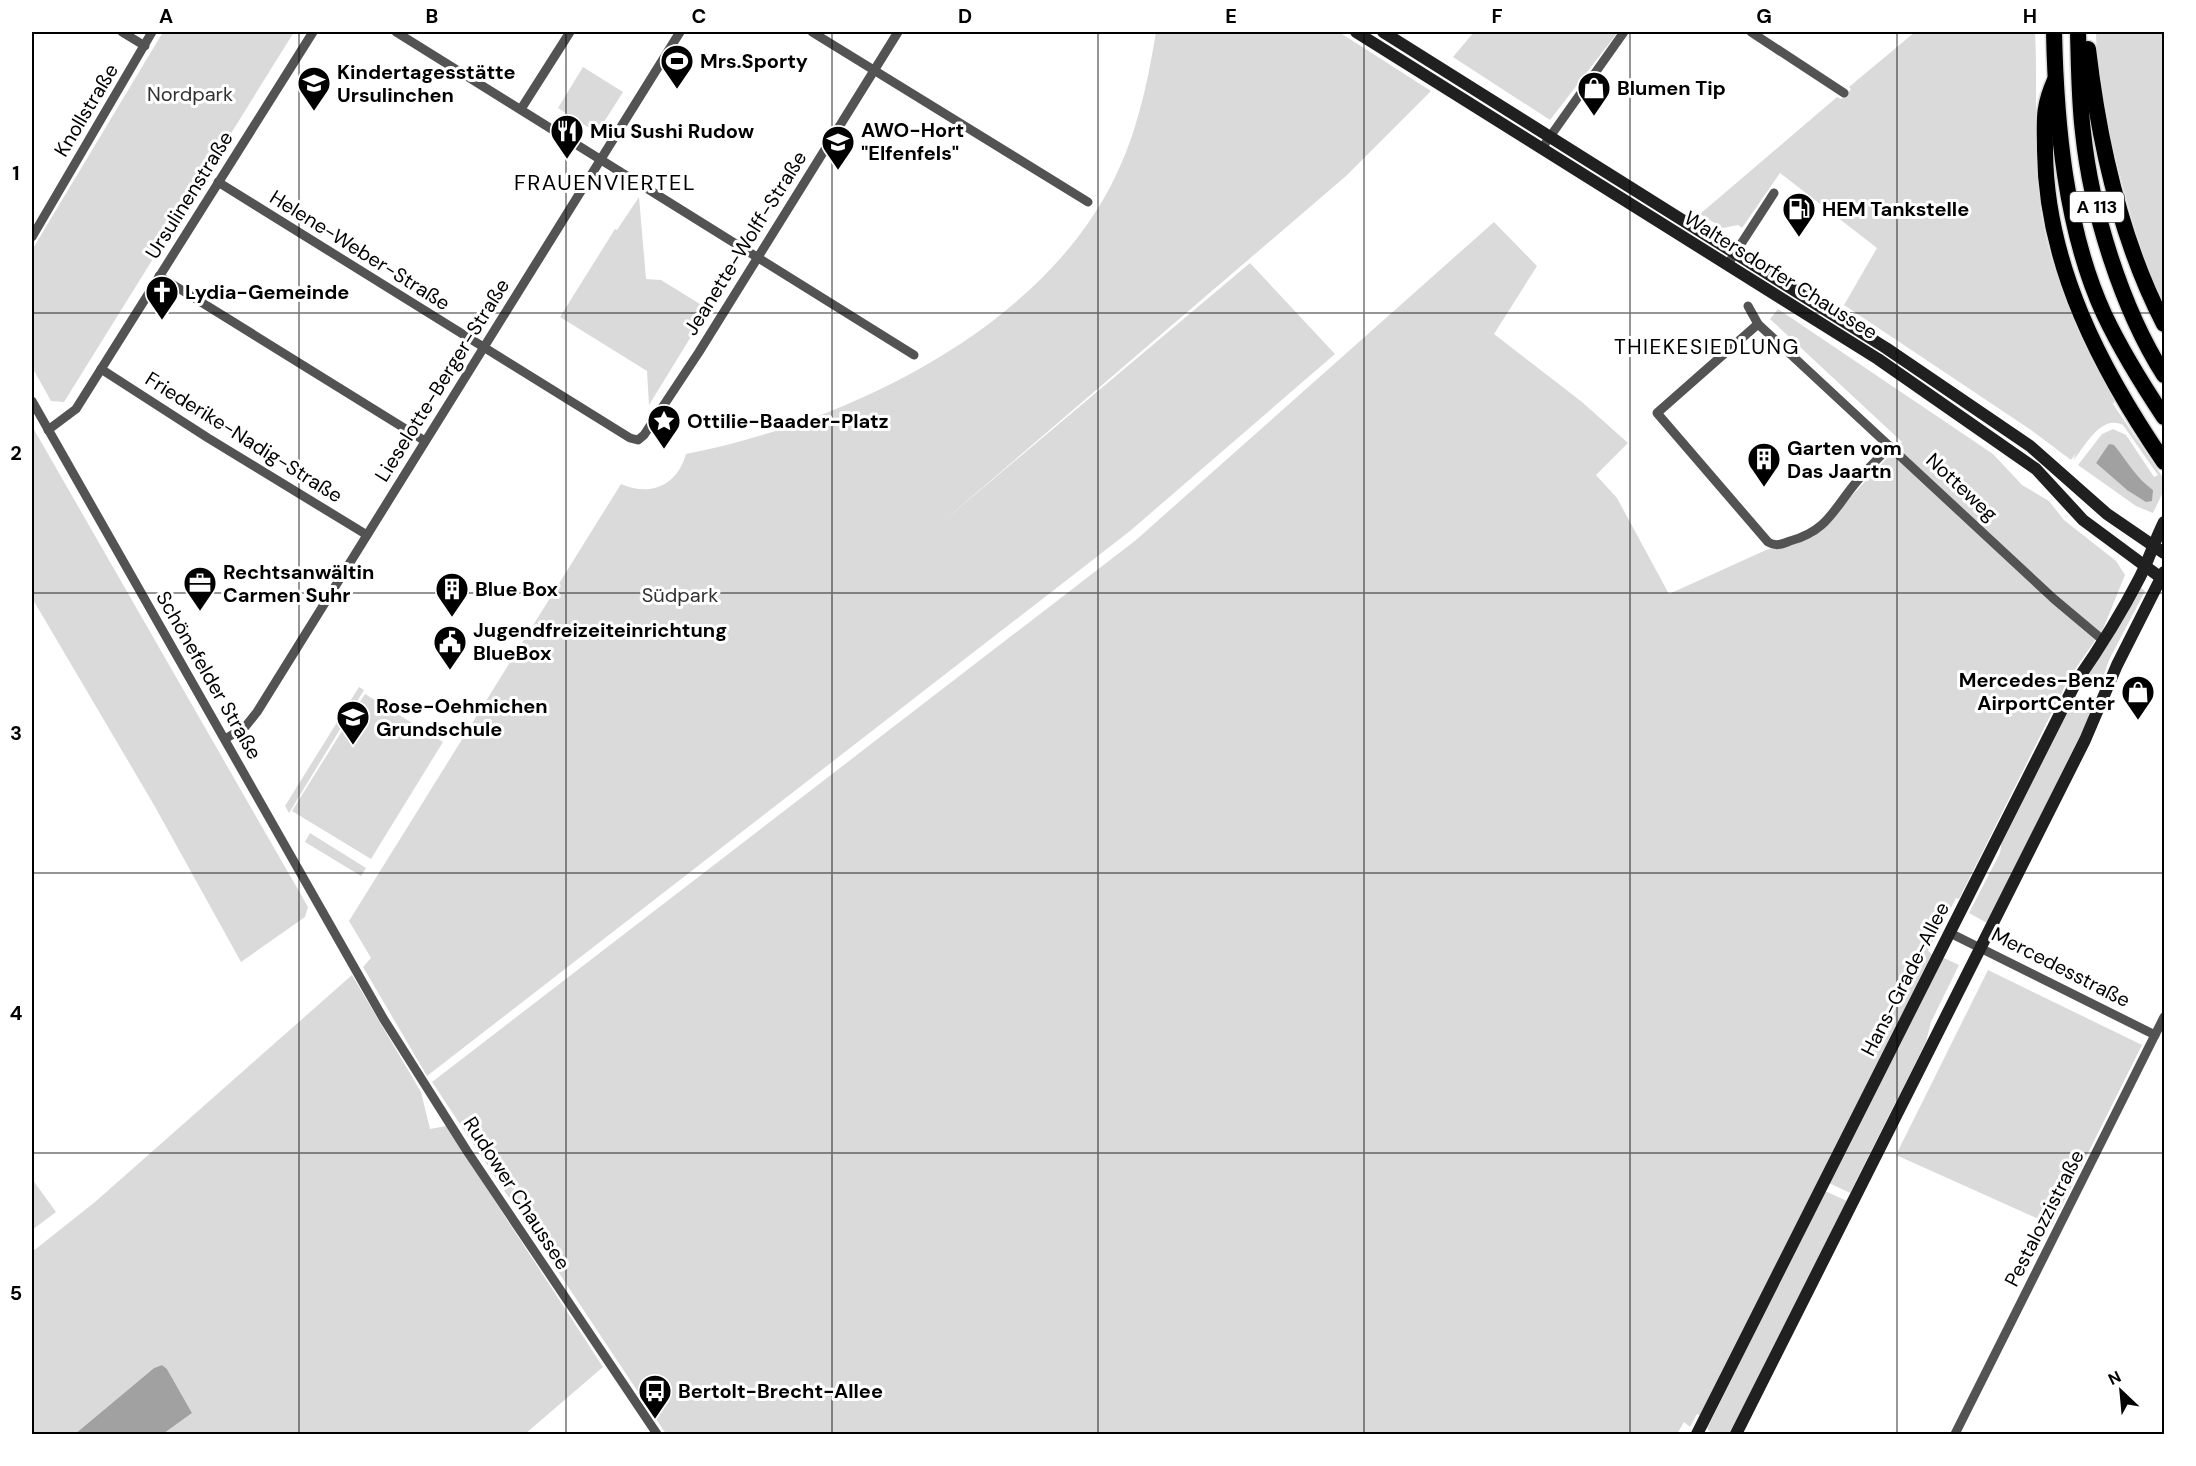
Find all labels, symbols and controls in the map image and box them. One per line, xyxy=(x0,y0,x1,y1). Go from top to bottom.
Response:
text: A xyxy=(159,3,173,29)
text: B xyxy=(426,3,438,29)
text: C xyxy=(692,3,706,29)
text: D xyxy=(958,3,972,29)
text: E xyxy=(1225,3,1237,29)
text: F xyxy=(1491,3,1503,29)
text: G xyxy=(1756,3,1772,29)
text: H xyxy=(2023,3,2037,29)
sports icon: Mrs.Sporty xyxy=(659,43,695,90)
place label: Mrs.Sporty xyxy=(700,48,808,74)
street label: Knollstraße xyxy=(48,59,124,161)
place label: Kindertagesstätte Ursulinchen xyxy=(337,59,516,108)
school or university icon: Kindertagesstätte Ursulinchen xyxy=(296,65,332,112)
shop icon: Blumen Tip xyxy=(1576,70,1612,117)
place label: Blumen Tip xyxy=(1617,75,1726,101)
park label: Nordpark xyxy=(147,81,233,107)
restaurant icon: Miu Sushi Rudow xyxy=(549,113,585,160)
place label: AWO-Hort "Elfenfels" xyxy=(861,117,964,166)
place label: Miu Sushi Rudow xyxy=(590,118,755,144)
school or university icon: AWO-Hort "Elfenfels" xyxy=(820,124,856,171)
street label: Ursulinenstraße xyxy=(139,126,239,264)
street label: Jeanette-Wolff-Straße xyxy=(678,146,812,340)
text: 1 xyxy=(12,160,20,186)
district label: FRAUENVIERTEL xyxy=(514,168,696,197)
street label: Helene-Weber-Straße xyxy=(265,184,455,316)
fuel station icon: HEM Tankstelle xyxy=(1781,191,1817,238)
road number: A 113 xyxy=(2070,192,2124,222)
place label: HEM Tankstelle xyxy=(1822,196,1969,222)
street label: Waltersdorfer Chaussee xyxy=(1679,205,1883,345)
church icon: Lydia-Gemeinde xyxy=(144,274,180,321)
street label: Lieselotte-Berger-Straße xyxy=(369,274,515,486)
place label: Lydia-Gemeinde xyxy=(185,279,349,305)
district label: THIEKESIEDLUNG xyxy=(1614,333,1800,361)
street label: Friederike-Nadig-Straße xyxy=(140,366,348,508)
place icon: Ottilie-Baader-Platz xyxy=(646,403,682,450)
place label: Ottilie-Baader-Platz xyxy=(687,408,889,434)
place label: Garten vom Das Jaartn xyxy=(1787,435,1902,484)
text: 2 xyxy=(10,440,22,466)
building icon: Garten vom Das Jaartn xyxy=(1746,441,1782,488)
street label: Notteweg xyxy=(1921,447,2003,527)
place label: Rechtsanwältin Carmen Suhr xyxy=(223,559,374,608)
office icon: Rechtsanwältin Carmen Suhr xyxy=(182,565,218,612)
building icon: Blue Box xyxy=(434,571,470,618)
place label: Blue Box xyxy=(475,576,559,602)
park label: Südpark xyxy=(642,582,718,608)
street label: Schönefelder Straße xyxy=(150,586,268,764)
place label: Jugendfreizeiteinrichtung BlueBox xyxy=(473,617,727,666)
public building icon: Jugendfreizeiteinrichtung BlueBox xyxy=(432,624,468,671)
place label: Mercedes-Benz AirportCenter xyxy=(1959,667,2115,716)
shop icon: Mercedes-Benz AirportCenter xyxy=(2120,674,2156,721)
place label: Rose-Oehmichen Grundschule xyxy=(376,693,548,742)
school or university icon: Rose-Oehmichen Grundschule xyxy=(335,699,371,746)
text: 3 xyxy=(10,720,22,746)
street label: Hans-Grade-Allee xyxy=(1855,898,1955,1060)
street label: Mercedesstraße xyxy=(1987,921,2135,1013)
text: 4 xyxy=(10,1000,23,1026)
street label: Rudower Chaussee xyxy=(458,1112,576,1274)
street label: Pestalozzistraße xyxy=(1998,1145,2090,1291)
text: 5 xyxy=(10,1280,22,1306)
north arrow xyxy=(2091,1361,2151,1421)
text: N xyxy=(2105,1366,2124,1390)
bus stop icon: Bertolt-Brecht-Allee xyxy=(637,1373,673,1420)
place label: Bertolt-Brecht-Allee xyxy=(678,1378,883,1404)

